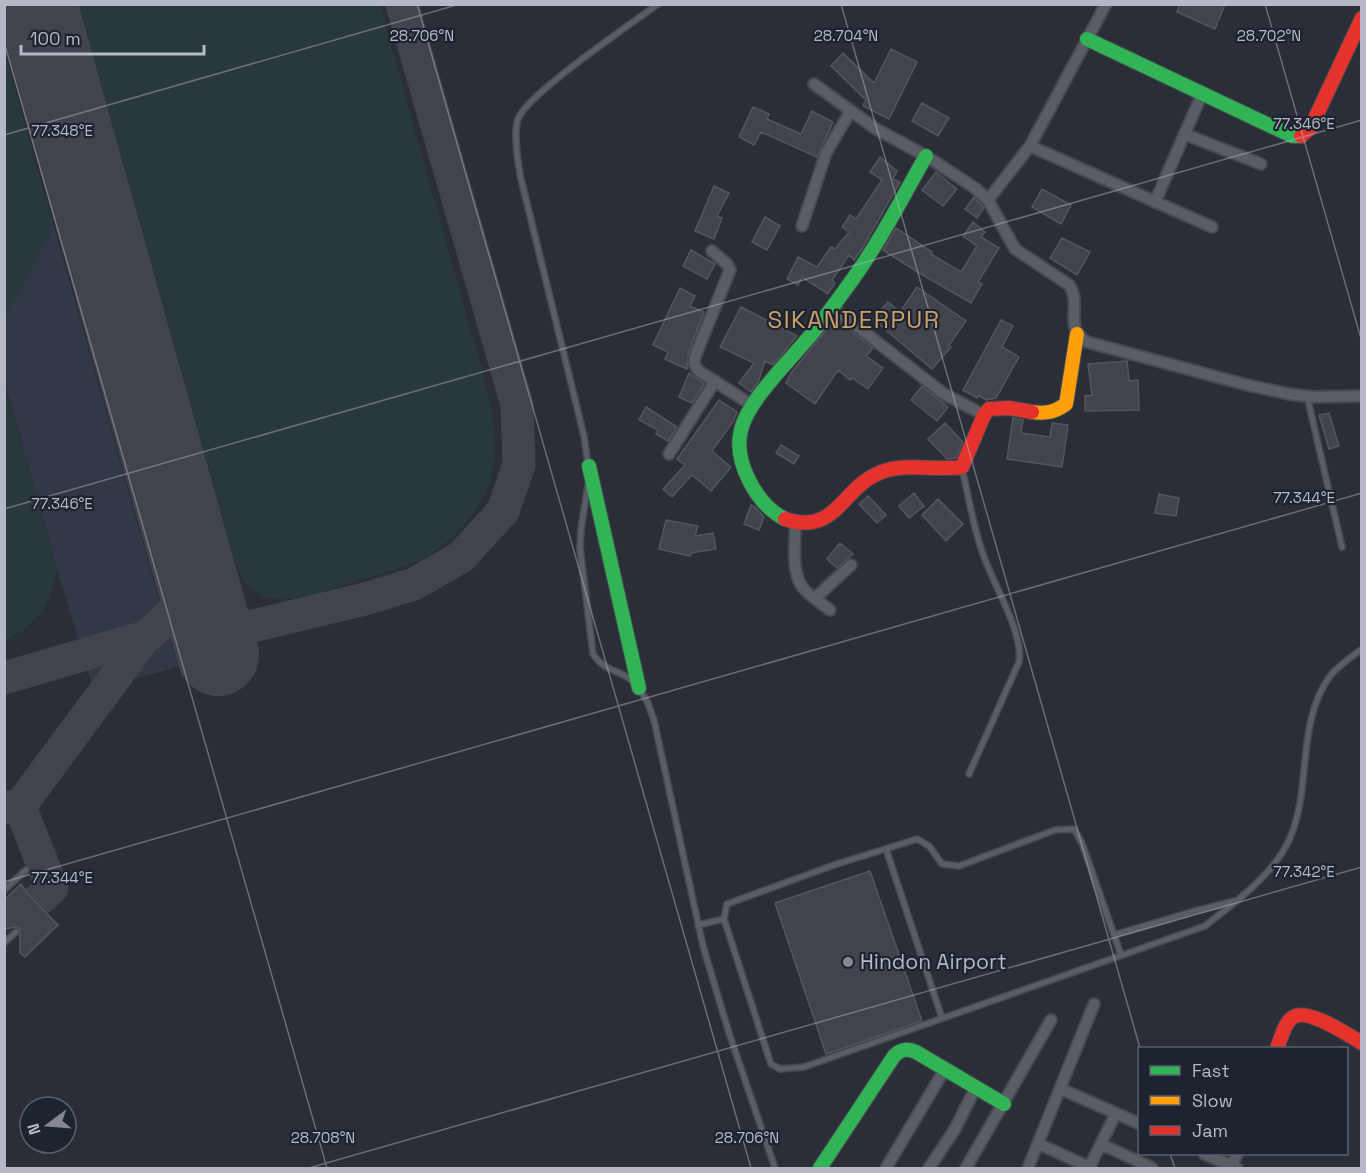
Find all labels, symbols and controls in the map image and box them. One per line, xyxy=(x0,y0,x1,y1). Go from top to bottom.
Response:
scale bar xyxy=(21,18,204,56)
text: 28.706°N xyxy=(390,26,454,45)
text: 28.704°N xyxy=(814,26,878,45)
text: 28.702°N xyxy=(1237,26,1301,45)
text: 100 m xyxy=(30,27,81,50)
text: 77.346°E xyxy=(1273,114,1335,133)
text: 77.348°E xyxy=(31,121,93,140)
district label: SIKANDERPUR xyxy=(768,304,940,335)
text: 77.344°E xyxy=(1273,488,1335,507)
text: 77.346°E xyxy=(31,494,93,513)
text: 77.342°E xyxy=(1273,862,1335,881)
text: 77.344°E xyxy=(31,868,93,887)
place label: Hindon Airport xyxy=(860,948,1007,975)
marker: Hindon Airport xyxy=(841,955,855,969)
legend xyxy=(1138,1047,1348,1155)
text: Fast xyxy=(1192,1059,1229,1082)
text: Slow xyxy=(1192,1089,1233,1112)
north arrow xyxy=(18,1095,78,1155)
text: Jam xyxy=(1192,1119,1228,1142)
text: N xyxy=(22,1121,46,1137)
text: 28.708°N xyxy=(291,1128,355,1147)
text: 28.706°N xyxy=(715,1128,779,1147)

